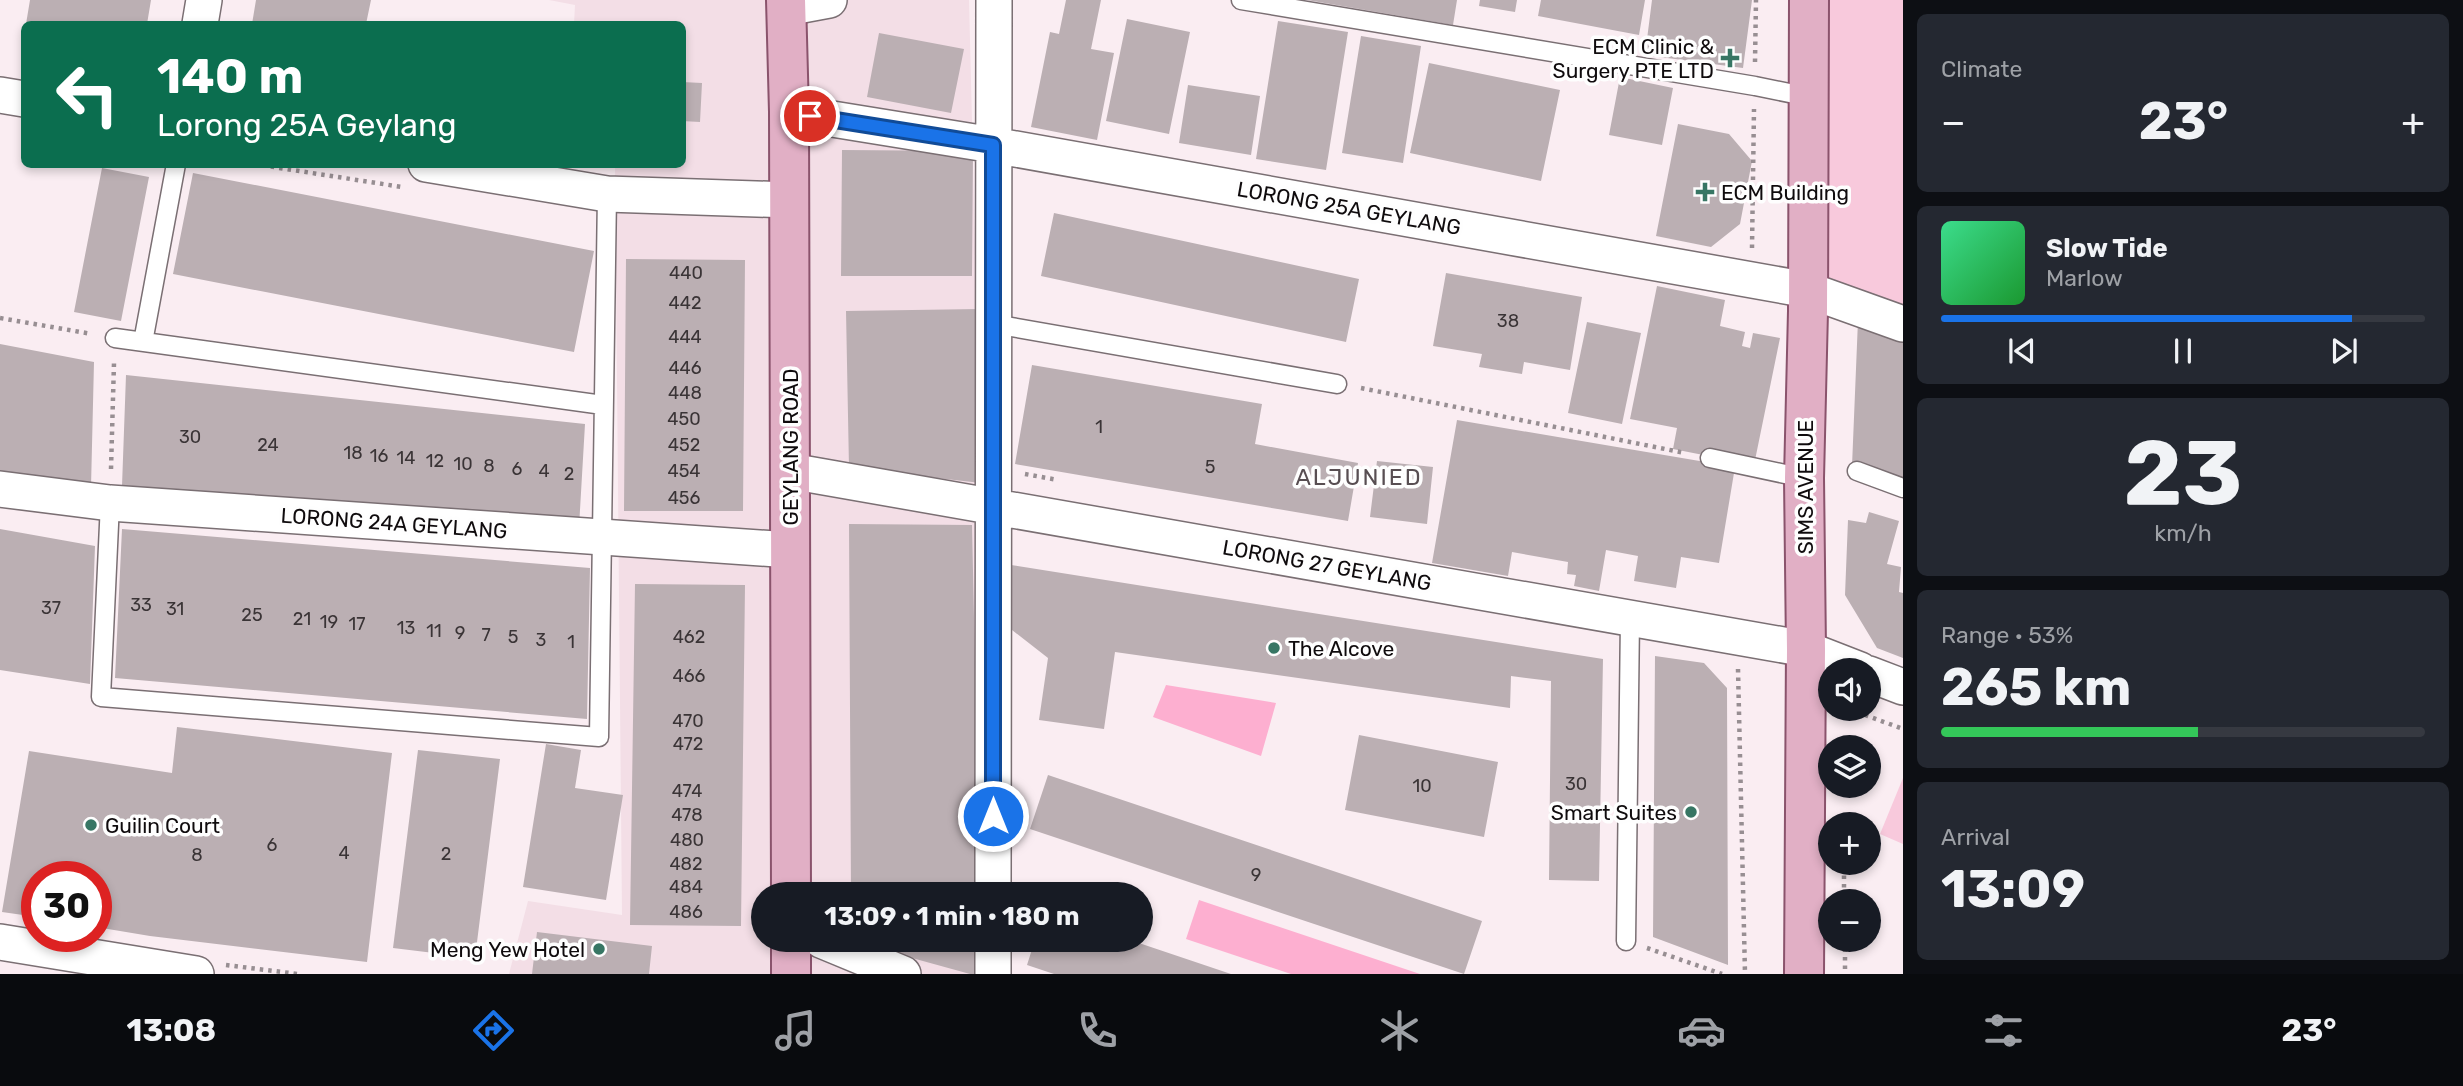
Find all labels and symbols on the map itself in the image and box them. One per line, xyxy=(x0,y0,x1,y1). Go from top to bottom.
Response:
place label: ECM Clinic & Surgery PTE LTD xyxy=(1553,34,1714,83)
marker: ECM Clinic & Surgery PTE LTD xyxy=(1720,48,1740,68)
pin xyxy=(780,86,840,146)
street label: LORONG 25A GEYLANG xyxy=(1235,176,1463,240)
place label: ECM Building xyxy=(1721,180,1849,205)
marker: ECM Building xyxy=(1695,182,1715,202)
house number: 440 xyxy=(669,262,703,284)
house number: 442 xyxy=(669,292,701,314)
house number: 38 xyxy=(1497,310,1519,332)
house number: 444 xyxy=(668,326,702,348)
house number: 446 xyxy=(668,357,702,379)
street label: GEYLANG ROAD xyxy=(778,369,803,525)
house number: 448 xyxy=(668,382,702,404)
house number: 450 xyxy=(667,408,701,430)
house number: 1 xyxy=(1095,416,1103,438)
street label: SIMS AVENUE xyxy=(1793,420,1818,554)
house number: 30 xyxy=(179,426,201,448)
house number: 24 xyxy=(257,434,279,456)
house number: 452 xyxy=(668,434,700,456)
house number: 18 xyxy=(343,442,363,464)
house number: 16 xyxy=(370,445,388,467)
house number: 14 xyxy=(397,447,415,469)
house number: 12 xyxy=(426,450,444,472)
house number: 10 xyxy=(453,453,473,475)
house number: 8 xyxy=(483,455,495,477)
house number: 5 xyxy=(1205,456,1215,478)
house number: 6 xyxy=(512,458,523,480)
house number: 4 xyxy=(538,460,550,482)
house number: 454 xyxy=(667,460,701,482)
house number: 2 xyxy=(564,463,574,485)
district label: ALJUNIED xyxy=(1295,463,1423,491)
house number: 456 xyxy=(668,487,701,509)
street label: LORONG 24A GEYLANG xyxy=(280,503,508,543)
street label: LORONG 27 GEYLANG xyxy=(1221,534,1433,596)
house number: 33 xyxy=(130,594,152,616)
house number: 37 xyxy=(41,597,61,619)
house number: 31 xyxy=(166,598,184,620)
house number: 25 xyxy=(241,604,263,626)
house number: 21 xyxy=(293,608,311,630)
house number: 19 xyxy=(320,611,338,633)
house number: 17 xyxy=(349,613,365,635)
house number: 13 xyxy=(397,617,415,639)
house number: 11 xyxy=(426,620,442,642)
house number: 9 xyxy=(455,622,465,644)
house number: 7 xyxy=(481,624,491,646)
house number: 5 xyxy=(508,626,518,648)
house number: 462 xyxy=(673,626,705,648)
house number: 3 xyxy=(536,629,546,651)
house number: 1 xyxy=(567,631,575,653)
place label: The Alcove xyxy=(1288,636,1394,661)
marker: The Alcove xyxy=(1266,640,1282,656)
house number: 466 xyxy=(673,665,706,687)
house number: 470 xyxy=(672,710,704,732)
house number: 472 xyxy=(673,733,703,755)
house number: 30 xyxy=(1565,773,1587,795)
house number: 10 xyxy=(1412,775,1432,797)
position arrow xyxy=(956,779,1030,853)
house number: 474 xyxy=(672,780,702,802)
place label: Smart Suites xyxy=(1551,800,1677,825)
house number: 478 xyxy=(671,804,703,826)
marker: Smart Suites xyxy=(1683,804,1699,820)
place label: Guilin Court xyxy=(105,813,220,838)
marker: Guilin Court xyxy=(83,817,99,833)
house number: 480 xyxy=(670,829,704,851)
house number: 6 xyxy=(267,834,278,856)
house number: 4 xyxy=(338,842,350,864)
house number: 2 xyxy=(441,843,451,865)
house number: 8 xyxy=(191,844,203,866)
house number: 482 xyxy=(669,853,703,875)
speed limit sign: 30 xyxy=(21,861,112,952)
house number: 9 xyxy=(1251,864,1261,886)
house number: 484 xyxy=(669,876,703,898)
house number: 486 xyxy=(669,901,703,923)
place label: Meng Yew Hotel xyxy=(430,937,585,962)
marker: Meng Yew Hotel xyxy=(591,941,607,957)

